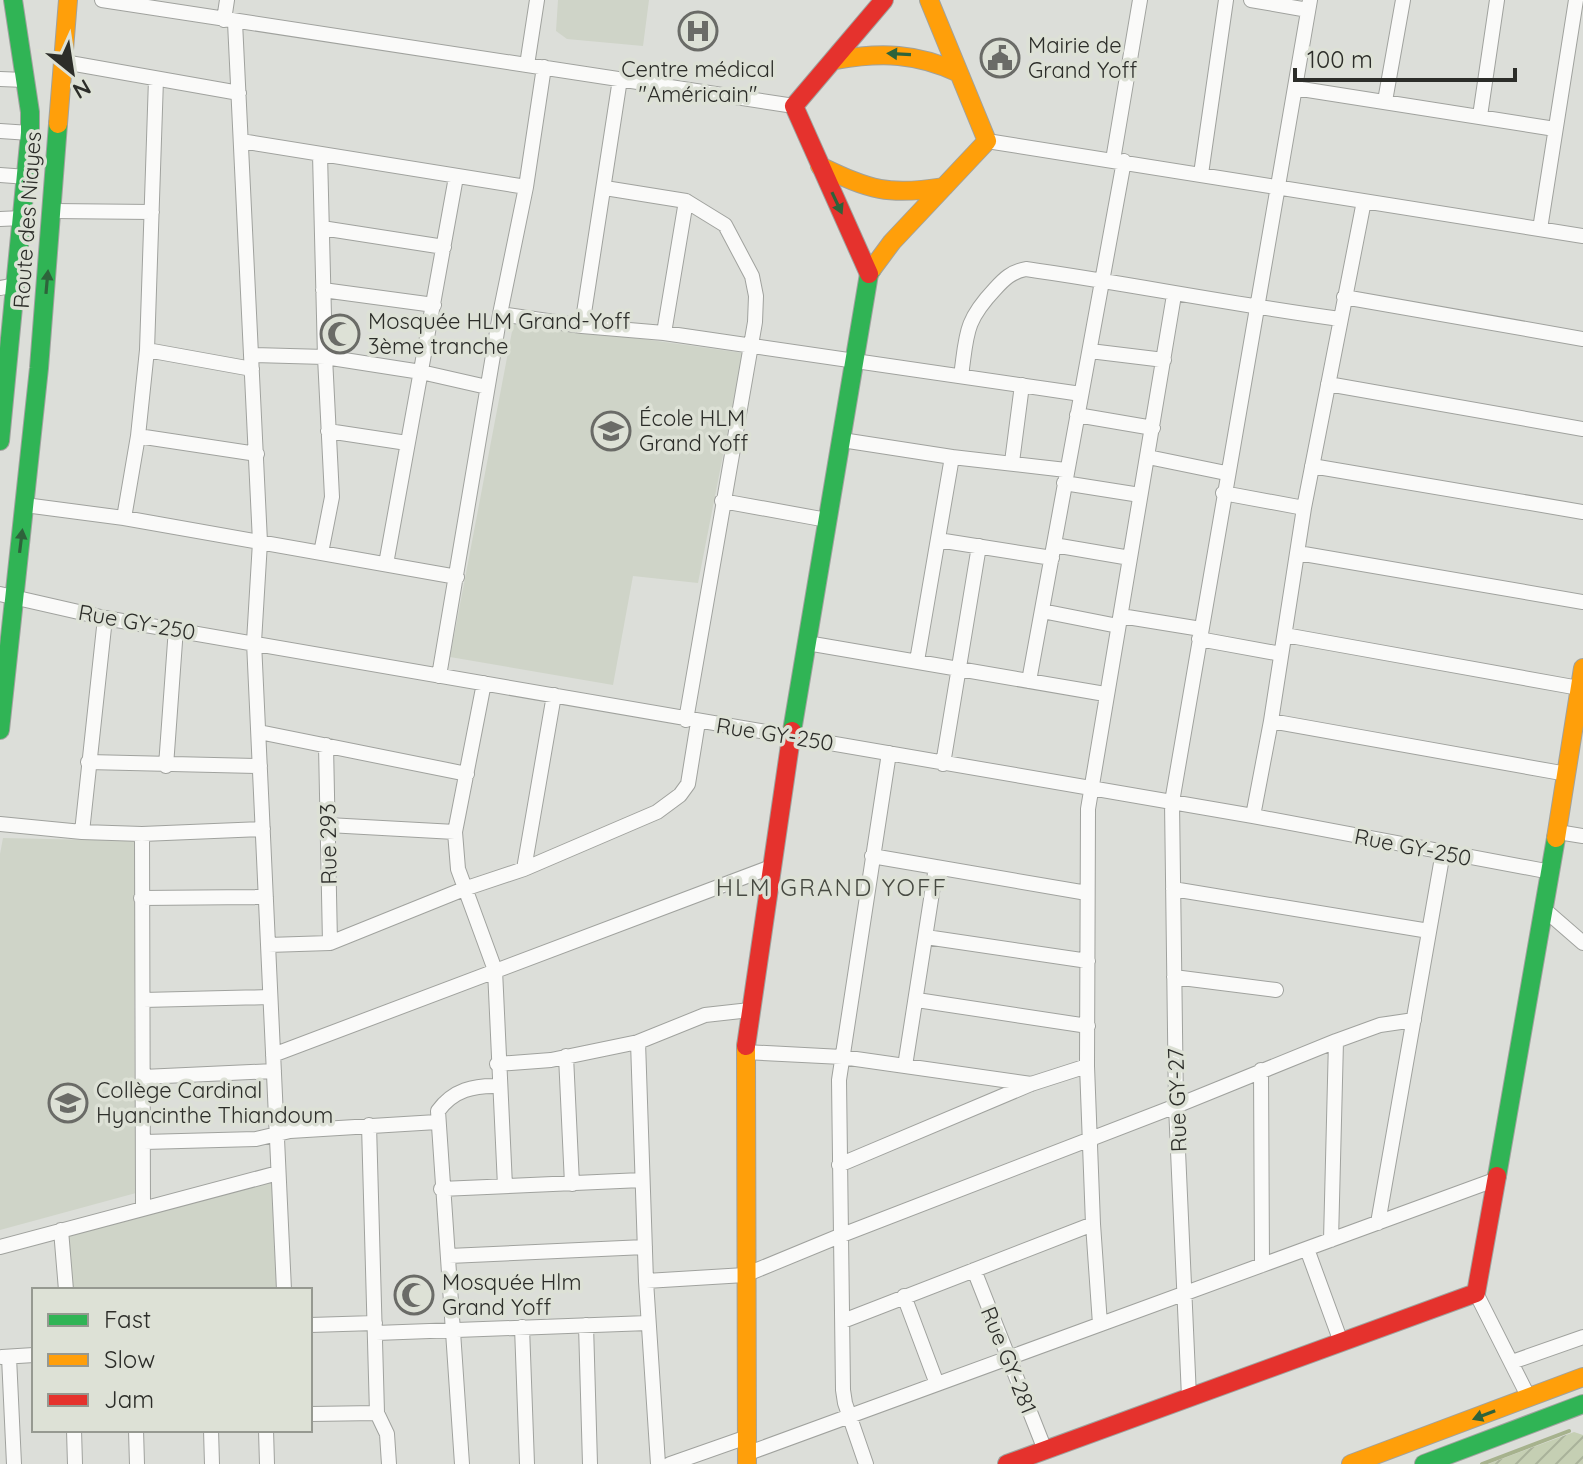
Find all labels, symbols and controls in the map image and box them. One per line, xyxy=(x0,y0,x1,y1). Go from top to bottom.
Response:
hospital icon: Centre médical "Américain" xyxy=(677,10,719,52)
place label: Mairie de Grand Yoff xyxy=(1028,31,1138,84)
north arrow xyxy=(32,32,112,112)
scale bar xyxy=(1295,32,1515,82)
public building icon: Mairie de Grand Yoff xyxy=(979,37,1021,79)
text: 100 m xyxy=(1307,44,1373,74)
one-way arrow xyxy=(886,47,911,60)
place label: Centre médical "Américain" xyxy=(621,55,775,108)
text: N xyxy=(68,73,96,105)
street label: Route des Niayes xyxy=(7,130,47,310)
one-way arrow xyxy=(830,191,844,215)
one-way arrow xyxy=(41,269,54,294)
place label: Mosquée HLM Grand-Yoff 3ème tranche xyxy=(368,307,630,360)
mosque icon: Mosquée HLM Grand-Yoff 3ème tranche xyxy=(319,313,361,355)
place label: École HLM Grand Yoff xyxy=(639,404,749,457)
school or university icon: École HLM Grand Yoff xyxy=(590,410,632,452)
one-way arrow xyxy=(15,528,28,553)
street label: Rue GY-250 xyxy=(76,598,198,646)
street label: Rue GY-250 xyxy=(714,711,836,757)
street label: Rue 293 xyxy=(313,803,343,885)
street label: Rue GY-250 xyxy=(1352,822,1474,872)
district label: HLM GRAND YOFF xyxy=(716,872,948,902)
street label: Rue GY-27 xyxy=(1161,1047,1193,1153)
place label: Collège Cardinal Hyancinthe Thiandoum xyxy=(96,1076,333,1129)
school or university icon: Collège Cardinal Hyancinthe Thiandoum xyxy=(47,1082,89,1124)
place label: Mosquée Hlm Grand Yoff xyxy=(442,1268,581,1321)
mosque icon: Mosquée Hlm Grand Yoff xyxy=(393,1274,435,1316)
legend xyxy=(32,1288,312,1432)
street label: Rue GY-281 xyxy=(975,1302,1043,1418)
text: Fast xyxy=(104,1304,151,1334)
text: Slow xyxy=(104,1344,155,1374)
text: Jam xyxy=(104,1384,154,1414)
one-way arrow xyxy=(1472,1409,1496,1421)

